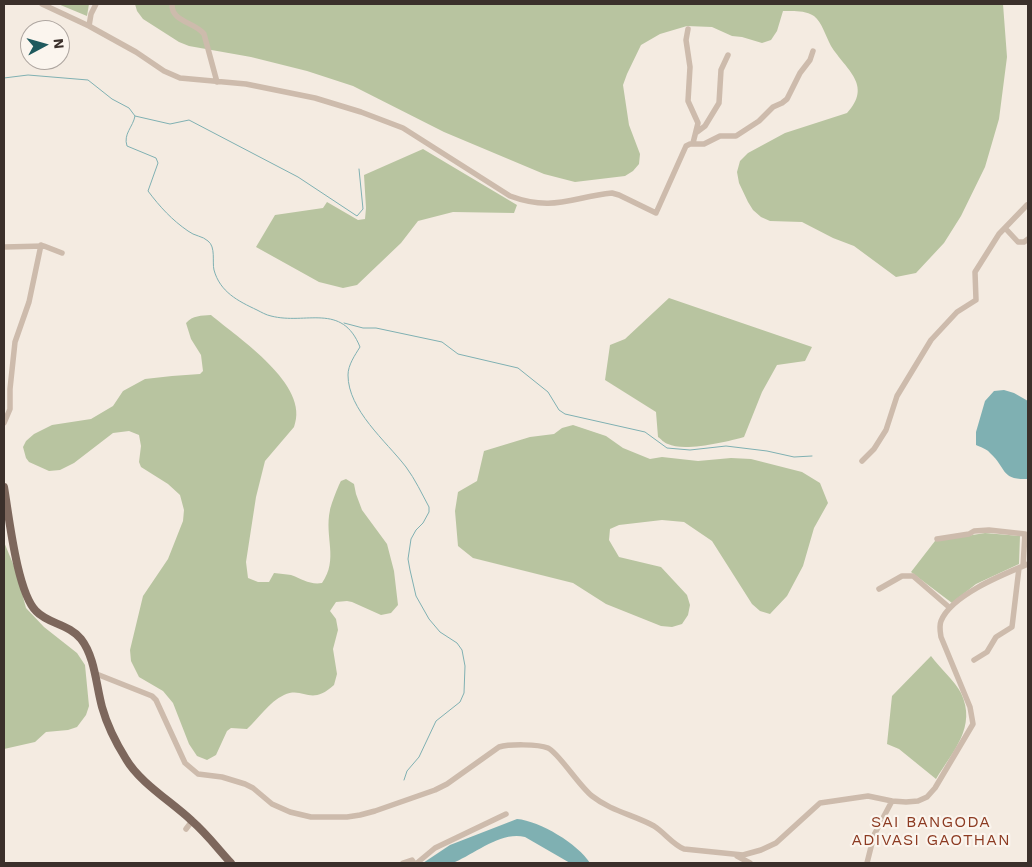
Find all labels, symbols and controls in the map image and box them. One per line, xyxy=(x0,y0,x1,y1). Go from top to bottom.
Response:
north arrow xyxy=(20,20,70,70)
text: N xyxy=(50,38,67,50)
district label: SAI BANGODA ADIVASI GAOTHAN xyxy=(850,812,1012,850)

